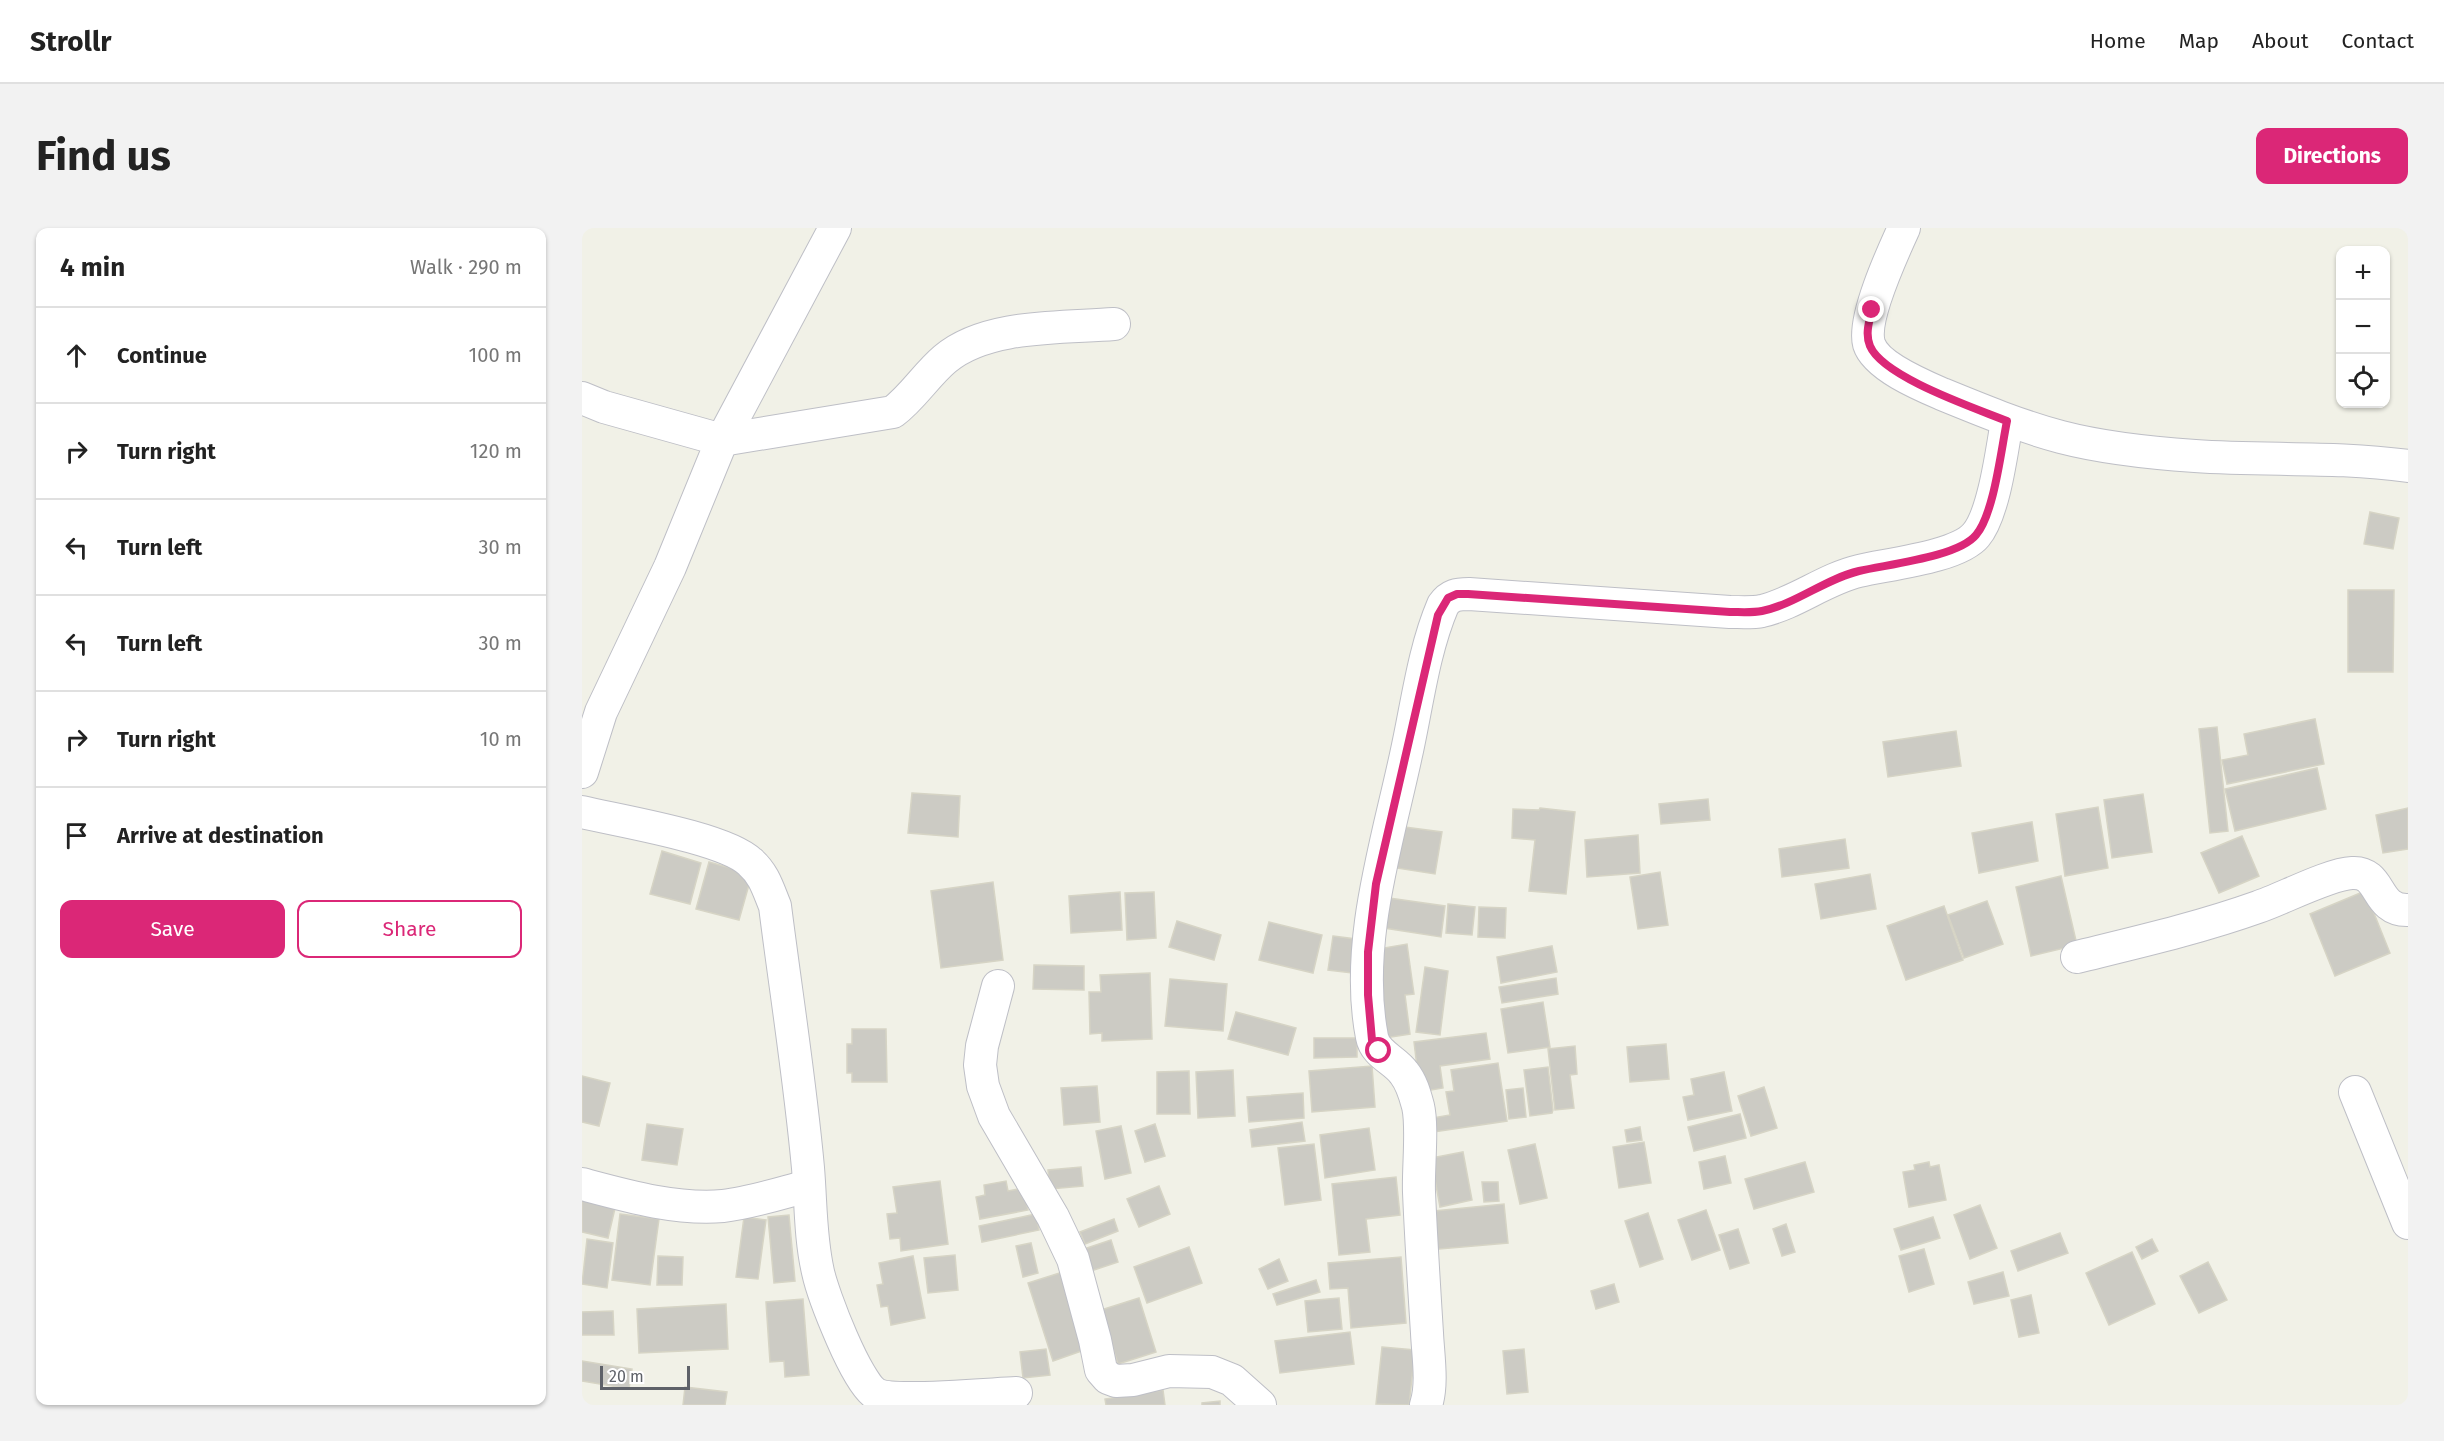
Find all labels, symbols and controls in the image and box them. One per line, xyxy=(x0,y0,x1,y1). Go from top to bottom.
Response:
text: Strollr xyxy=(30,25,111,58)
text: Home xyxy=(2090,28,2146,54)
text: Map xyxy=(2179,28,2219,54)
text: About xyxy=(2252,28,2309,54)
text: Contact xyxy=(2342,28,2414,54)
button: Directions xyxy=(2256,128,2408,184)
text: Find us xyxy=(36,131,171,181)
map controls xyxy=(2336,246,2390,408)
button: + xyxy=(2336,246,2390,300)
text: 4 min xyxy=(60,252,125,283)
text: Walk · 290 m xyxy=(410,255,522,279)
route end xyxy=(1858,296,1884,322)
button: − xyxy=(2336,300,2390,354)
icon: ahead xyxy=(60,339,93,372)
text: Continue xyxy=(117,342,207,369)
text: 100 m xyxy=(469,343,522,367)
button: locate xyxy=(2336,354,2390,408)
icon: right xyxy=(60,435,93,468)
text: Turn right xyxy=(117,438,216,465)
text: 120 m xyxy=(470,439,522,463)
icon: left xyxy=(60,531,93,564)
text: Turn left xyxy=(117,534,202,561)
text: 30 m xyxy=(478,535,522,559)
icon: left xyxy=(60,627,93,660)
text: Turn left xyxy=(117,630,202,657)
text: 30 m xyxy=(478,631,522,655)
icon: right xyxy=(60,723,93,756)
text: Turn right xyxy=(117,726,216,753)
text: 10 m xyxy=(480,727,522,751)
icon: arrive xyxy=(60,819,93,852)
text: Arrive at destination xyxy=(117,822,324,849)
button: Save xyxy=(60,900,285,958)
button: Share xyxy=(297,900,522,958)
route start xyxy=(1365,1037,1391,1063)
scale bar xyxy=(600,1363,690,1390)
text: 20 m xyxy=(609,1367,644,1386)

